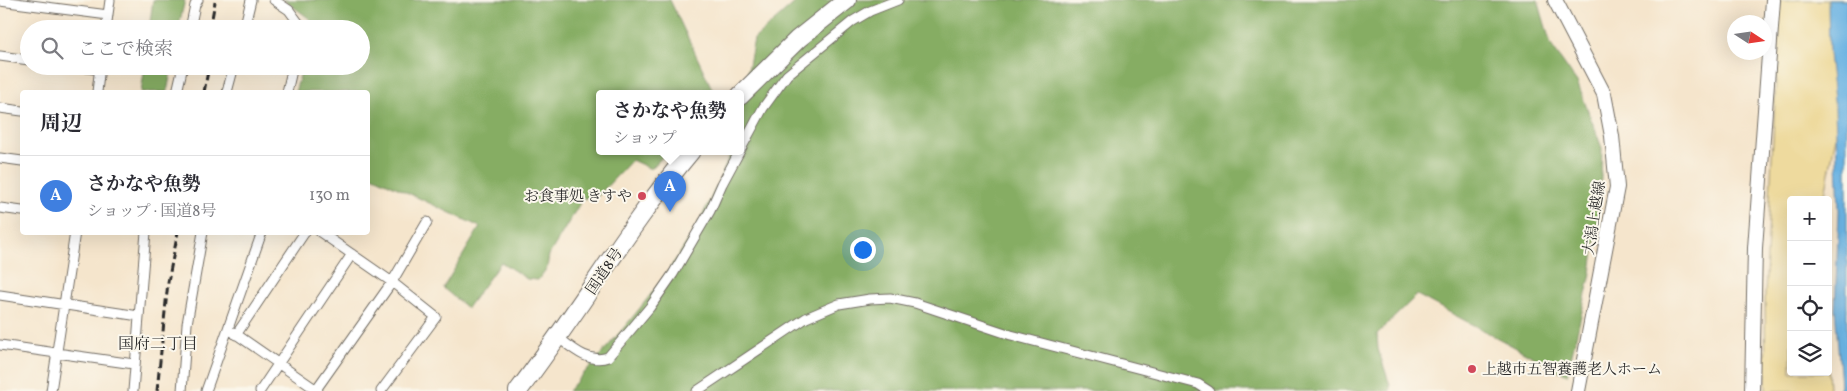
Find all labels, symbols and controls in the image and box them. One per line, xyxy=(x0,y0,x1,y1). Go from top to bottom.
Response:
north arrow xyxy=(1727,15,1772,60)
search box xyxy=(20,20,370,75)
icon: search xyxy=(38,34,66,62)
text: ここで検索 xyxy=(78,37,173,63)
popup xyxy=(596,90,744,155)
text: さかなや魚勢 xyxy=(613,99,727,125)
text: 周辺 xyxy=(40,110,82,139)
text: ショップ xyxy=(613,128,677,150)
pin: A xyxy=(654,171,686,212)
text: さかなや魚勢 xyxy=(87,172,201,198)
street label: 大潟上越線 xyxy=(1579,180,1612,257)
text: A xyxy=(50,185,62,207)
text: 130 m xyxy=(309,185,350,207)
place label: お食事処 きすや xyxy=(524,187,632,208)
marker: お食事処 きすや xyxy=(636,190,648,202)
map controls xyxy=(1787,196,1832,376)
button: + xyxy=(1787,196,1832,241)
text: ショップ · 国道8号 xyxy=(87,201,216,223)
your location xyxy=(850,237,876,263)
button: − xyxy=(1787,241,1832,286)
street label: 国道8号 xyxy=(582,244,629,300)
button: locate xyxy=(1787,286,1832,331)
button: layers xyxy=(1787,331,1832,376)
district label: 国府二丁目 xyxy=(118,334,198,356)
place label: 上越市五智養護老人ホーム xyxy=(1482,360,1662,381)
marker: 上越市五智養護老人ホーム xyxy=(1466,363,1478,375)

